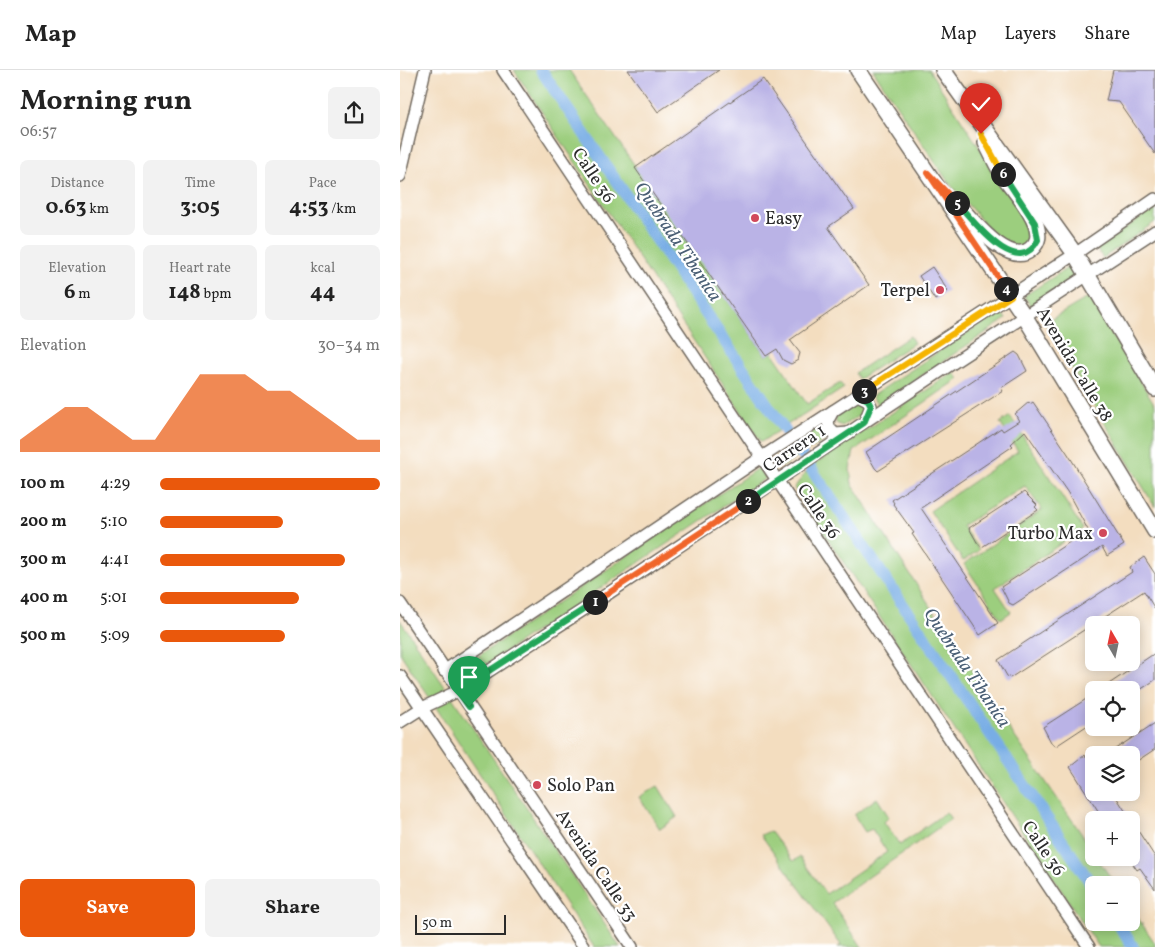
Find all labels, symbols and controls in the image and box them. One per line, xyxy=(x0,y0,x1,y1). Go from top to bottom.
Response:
text: Map xyxy=(25,18,76,52)
text: Map xyxy=(940,22,976,47)
text: Layers xyxy=(1004,22,1056,47)
text: Share xyxy=(1084,22,1130,47)
text: Morning run xyxy=(20,82,192,121)
pin xyxy=(960,83,1002,134)
button: share xyxy=(328,87,380,139)
icon: check xyxy=(967,90,995,118)
text: 06:57 xyxy=(20,121,57,143)
street label: Calle 36 xyxy=(565,143,620,209)
pin: 6 xyxy=(990,162,1016,186)
text: 6 xyxy=(1000,165,1007,184)
text: Distance xyxy=(51,174,104,193)
text: Time xyxy=(185,174,215,193)
text: Pace xyxy=(309,174,337,193)
water label: Quebrada Tibaníca xyxy=(628,177,727,307)
pin: 5 xyxy=(944,190,970,216)
text: 0.63 xyxy=(45,193,86,222)
text: 3:05 xyxy=(180,193,220,222)
text: 4:53 xyxy=(289,193,328,222)
text: 5 xyxy=(954,194,961,213)
text: km xyxy=(86,200,109,219)
text: /km xyxy=(328,200,356,219)
place label: Easy xyxy=(765,207,802,232)
marker: Easy xyxy=(749,212,761,224)
text: Elevation xyxy=(48,259,106,278)
text: Heart rate xyxy=(169,259,231,278)
text: kcal xyxy=(310,259,335,278)
pin: 4 xyxy=(994,276,1018,302)
text: 6 xyxy=(64,278,75,307)
text: 148 xyxy=(168,278,201,307)
text: 44 xyxy=(310,278,335,307)
place label: Terpel xyxy=(880,279,930,304)
text: 4 xyxy=(1002,280,1011,299)
marker: Terpel xyxy=(934,284,946,296)
text: m xyxy=(75,285,91,304)
text: bpm xyxy=(201,285,232,304)
street label: Avenida Calle 38 xyxy=(1029,302,1118,427)
text: Elevation xyxy=(20,335,87,357)
text: 30–34 m xyxy=(318,335,380,357)
pin: 3 xyxy=(852,378,876,404)
text: 3 xyxy=(861,382,868,401)
street label: Carrera 1 xyxy=(758,419,831,480)
text: 100 m xyxy=(20,473,65,495)
text: 4:29 xyxy=(100,473,130,495)
street label: Calle 36 xyxy=(790,479,845,545)
pin: 2 xyxy=(736,488,760,514)
text: 2 xyxy=(745,492,752,511)
text: 200 m xyxy=(20,511,67,533)
text: 5:10 xyxy=(100,511,127,533)
place label: Turbo Max xyxy=(1008,522,1093,547)
marker: Turbo Max xyxy=(1097,527,1109,539)
text: 300 m xyxy=(20,549,66,571)
text: 4:41 xyxy=(100,549,129,571)
text: 400 m xyxy=(20,587,68,609)
text: 5:01 xyxy=(100,587,127,609)
pin: 1 xyxy=(582,590,608,614)
text: 1 xyxy=(593,593,598,612)
water label: Quebrada Tibaníca xyxy=(917,603,1016,733)
north arrow xyxy=(1085,616,1140,671)
map controls xyxy=(1085,616,1140,931)
text: 500 m xyxy=(20,625,66,647)
text: 5:09 xyxy=(100,625,130,647)
pin xyxy=(448,656,490,707)
icon: arrive xyxy=(455,663,483,691)
button: locate xyxy=(1085,681,1140,736)
button: layers xyxy=(1085,746,1140,801)
place label: Solo Pan xyxy=(547,774,615,799)
marker: Solo Pan xyxy=(531,779,543,791)
street label: Avenida Calle 33 xyxy=(549,805,643,927)
button: + xyxy=(1085,811,1140,866)
street label: Calle 36 xyxy=(1015,816,1070,882)
button: − xyxy=(1085,876,1140,931)
button: Save xyxy=(20,879,195,937)
button: Share xyxy=(205,879,380,937)
scale bar xyxy=(415,912,506,935)
text: 50 m xyxy=(422,914,452,933)

